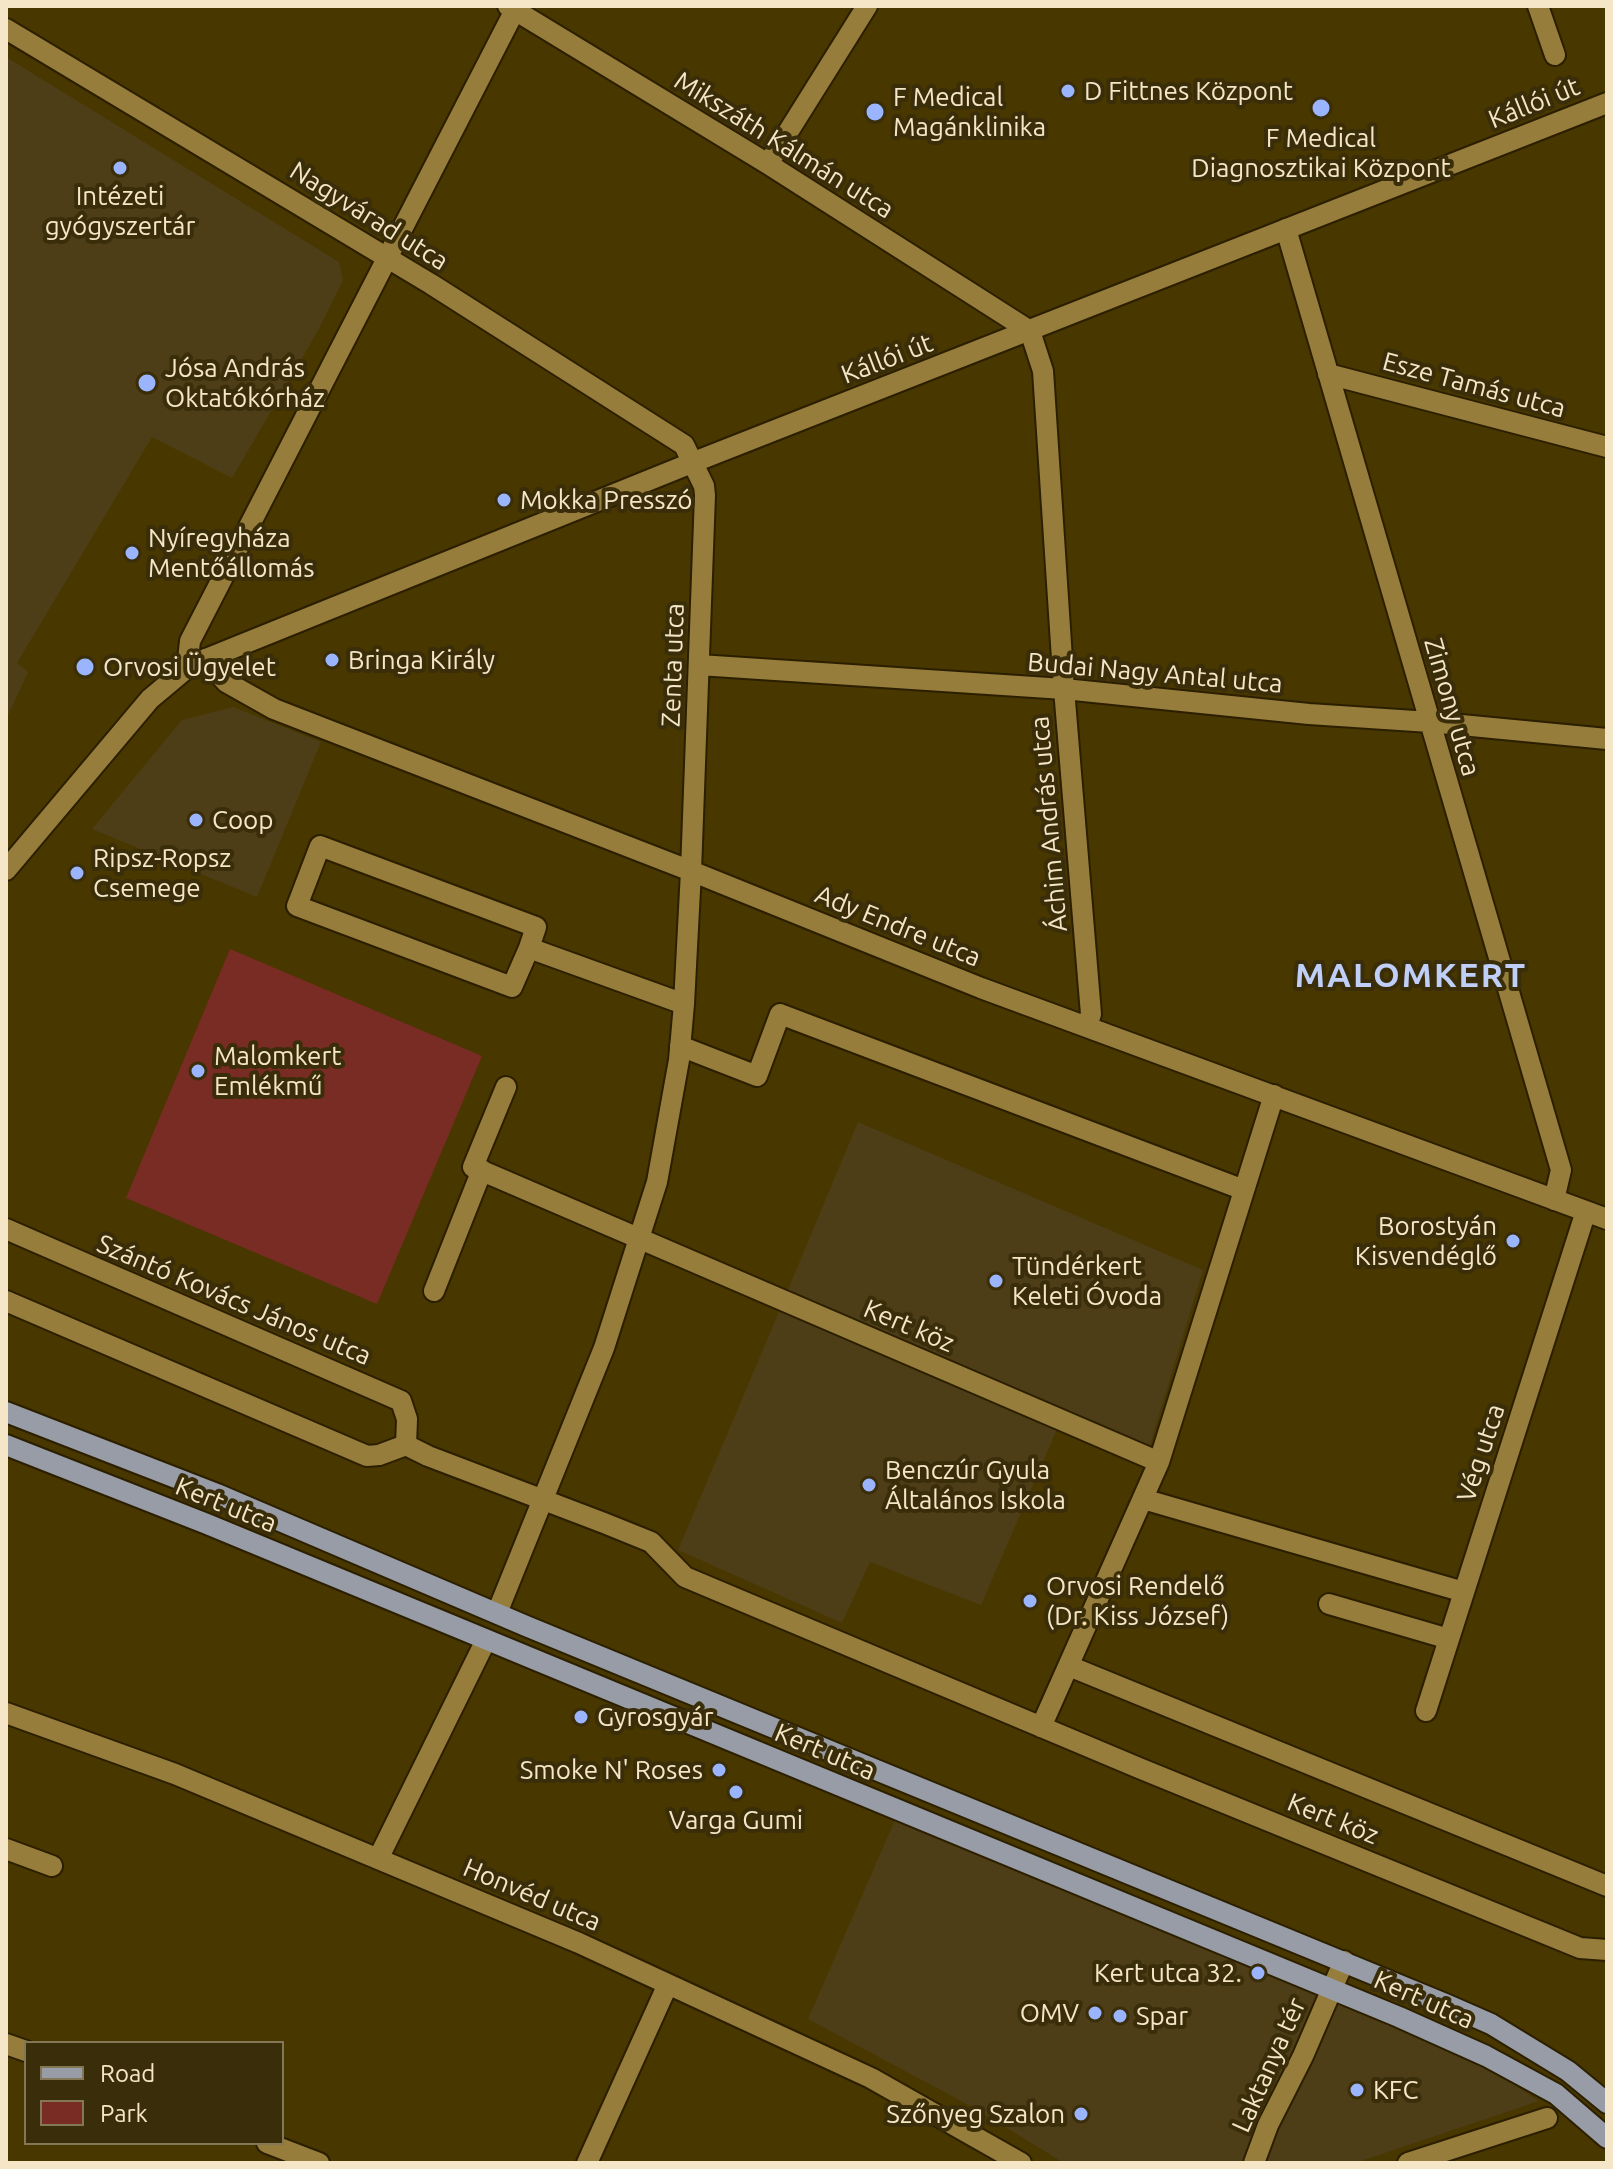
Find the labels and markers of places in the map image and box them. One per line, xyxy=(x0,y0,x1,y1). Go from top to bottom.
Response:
place label: D Fittnes Központ xyxy=(1084,75,1293,107)
place label: F Medical Magánklinika xyxy=(893,81,1046,142)
marker: D Fittnes Központ xyxy=(1059,82,1077,100)
marker: F Medical Diagnosztikai Központ xyxy=(1310,97,1332,119)
marker: F Medical Magánklinika xyxy=(864,101,886,123)
place label: F Medical Diagnosztikai Központ xyxy=(1191,122,1451,184)
marker: Intézeti gyógyszertár xyxy=(111,159,129,177)
place label: Intézeti gyógyszertár xyxy=(45,180,195,242)
place label: Jósa András Oktatókórház xyxy=(165,352,325,414)
marker: Jósa András Oktatókórház xyxy=(136,372,158,394)
place label: Mokka Presszó xyxy=(520,484,693,516)
marker: Mokka Presszó xyxy=(495,491,513,509)
place label: Nyíregyháza Mentőállomás xyxy=(148,522,314,584)
marker: Nyíregyháza Mentőállomás xyxy=(123,544,141,562)
place label: Bringa Király xyxy=(348,644,495,676)
place label: Orvosi Ügyelet xyxy=(103,651,276,683)
marker: Bringa Király xyxy=(323,651,341,669)
marker: Orvosi Ügyelet xyxy=(74,656,96,678)
place label: Coop xyxy=(212,804,274,836)
marker: Coop xyxy=(187,811,205,829)
place label: Ripsz-Ropsz Csemege xyxy=(93,842,231,904)
marker: Ripsz-Ropsz Csemege xyxy=(68,864,86,882)
place label: Malomkert Emlékmű xyxy=(214,1040,342,1102)
marker: Malomkert Emlékmű xyxy=(189,1062,207,1080)
place label: Borostyán Kisvendéglő xyxy=(1355,1210,1497,1272)
marker: Borostyán Kisvendéglő xyxy=(1504,1232,1522,1250)
place label: Tündérkert Keleti Óvoda xyxy=(1012,1250,1162,1312)
marker: Tündérkert Keleti Óvoda xyxy=(987,1272,1005,1290)
place label: Benczúr Gyula Általános Iskola xyxy=(885,1454,1066,1516)
marker: Benczúr Gyula Általános Iskola xyxy=(860,1476,878,1494)
place label: Orvosi Rendelő (Dr. Kiss József) xyxy=(1046,1570,1229,1632)
marker: Orvosi Rendelő (Dr. Kiss József) xyxy=(1021,1592,1039,1610)
place label: Gyrosgyár xyxy=(597,1701,714,1733)
marker: Gyrosgyár xyxy=(572,1708,590,1726)
place label: Smoke N' Roses xyxy=(520,1754,703,1786)
marker: Smoke N' Roses xyxy=(710,1761,728,1779)
marker: Varga Gumi xyxy=(727,1783,745,1801)
place label: Varga Gumi xyxy=(669,1804,803,1836)
place label: Kert utca 32. xyxy=(1094,1957,1242,1989)
marker: Kert utca 32. xyxy=(1249,1964,1267,1982)
place label: OMV xyxy=(1020,1997,1079,2029)
place label: Spar xyxy=(1136,2000,1188,2032)
marker: OMV xyxy=(1086,2004,1104,2022)
marker: Spar xyxy=(1111,2007,1129,2025)
place label: KFC xyxy=(1373,2074,1418,2106)
marker: KFC xyxy=(1348,2081,1366,2099)
place label: Szőnyeg Szalon xyxy=(886,2098,1065,2130)
marker: Szőnyeg Szalon xyxy=(1072,2105,1090,2123)

